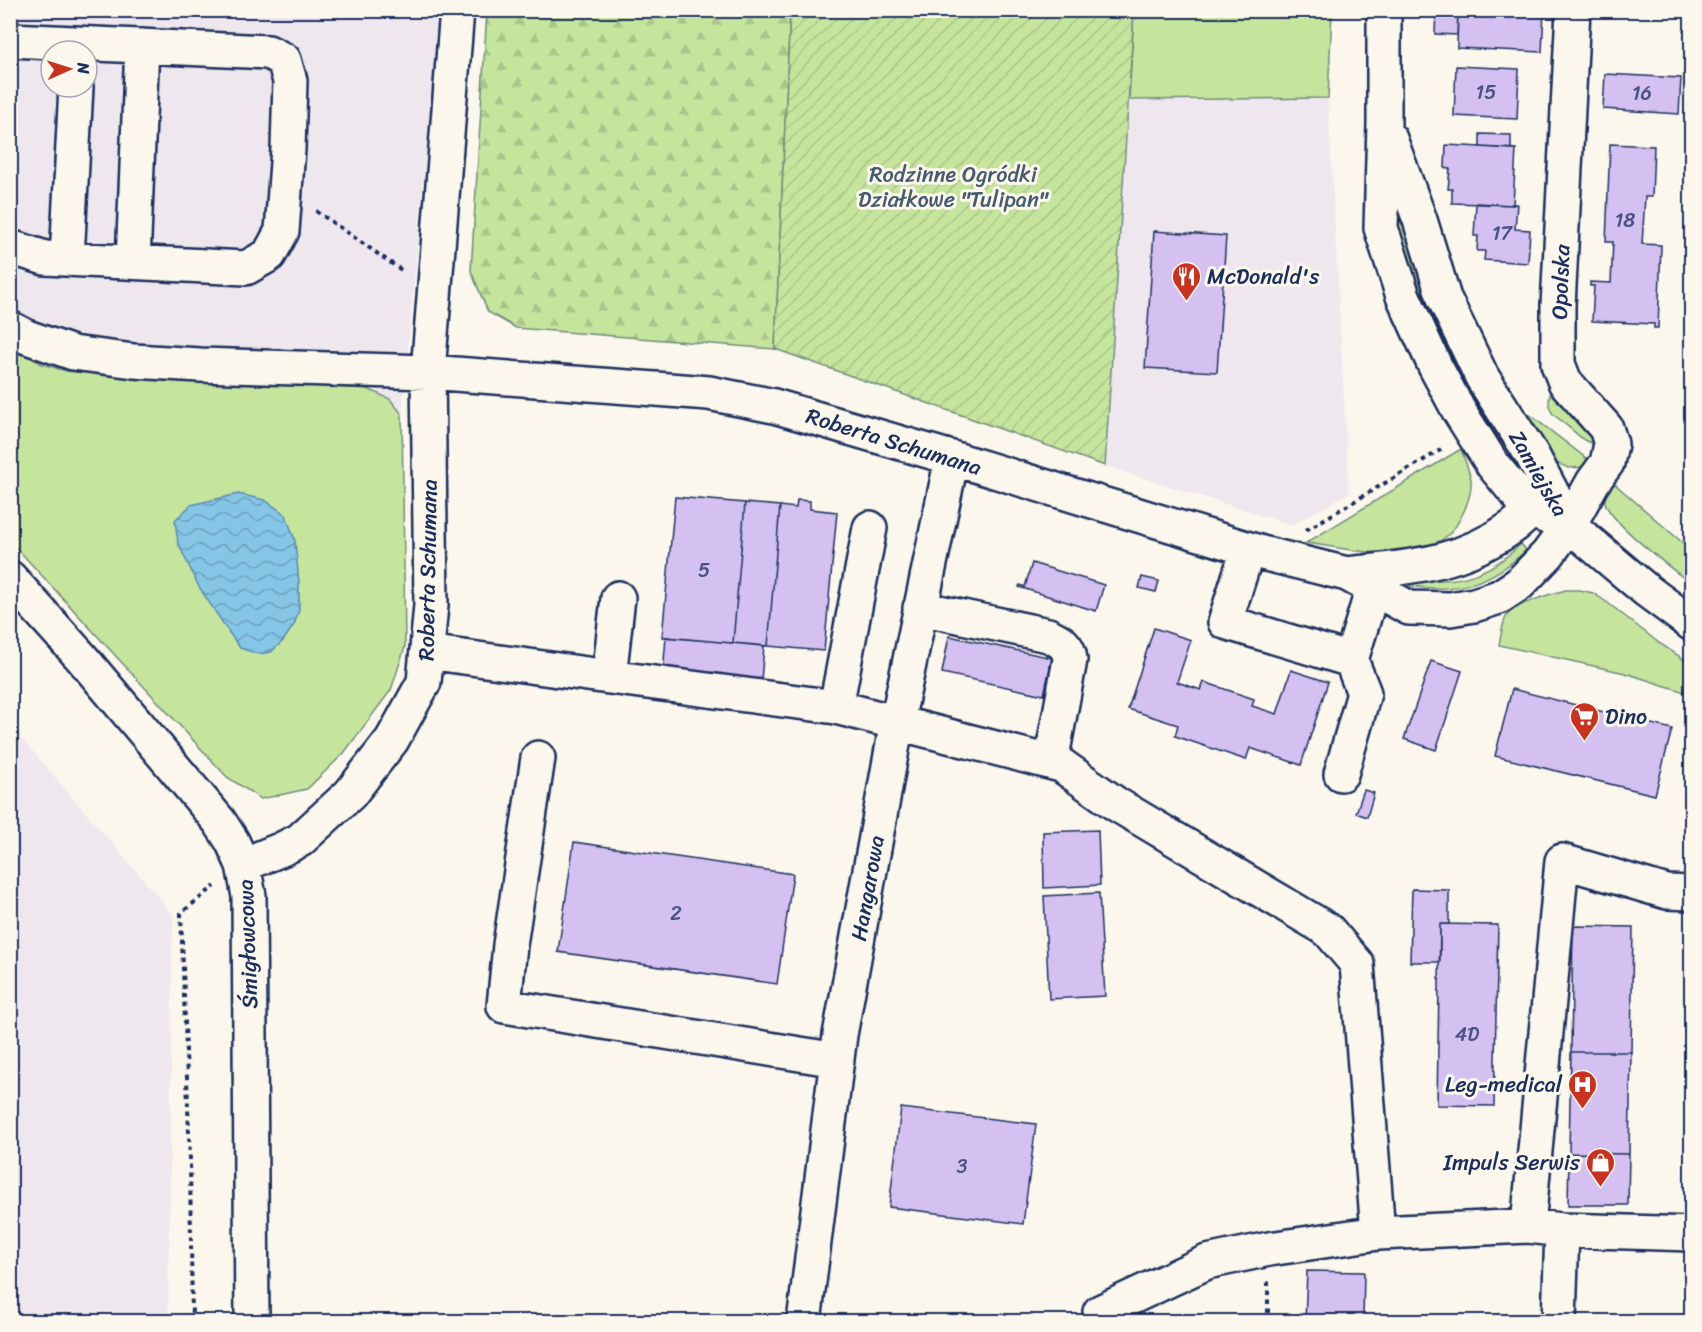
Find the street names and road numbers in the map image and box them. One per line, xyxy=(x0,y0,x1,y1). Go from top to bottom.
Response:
street label: Opolska xyxy=(1540,243,1581,320)
street label: Roberta Schumana xyxy=(801,396,986,487)
street label: Zamiejska xyxy=(1498,422,1579,524)
street label: Roberta Schumana xyxy=(406,479,449,661)
street label: Hangarowa xyxy=(839,832,896,944)
street label: Śmigłowcowa xyxy=(226,879,269,1009)

